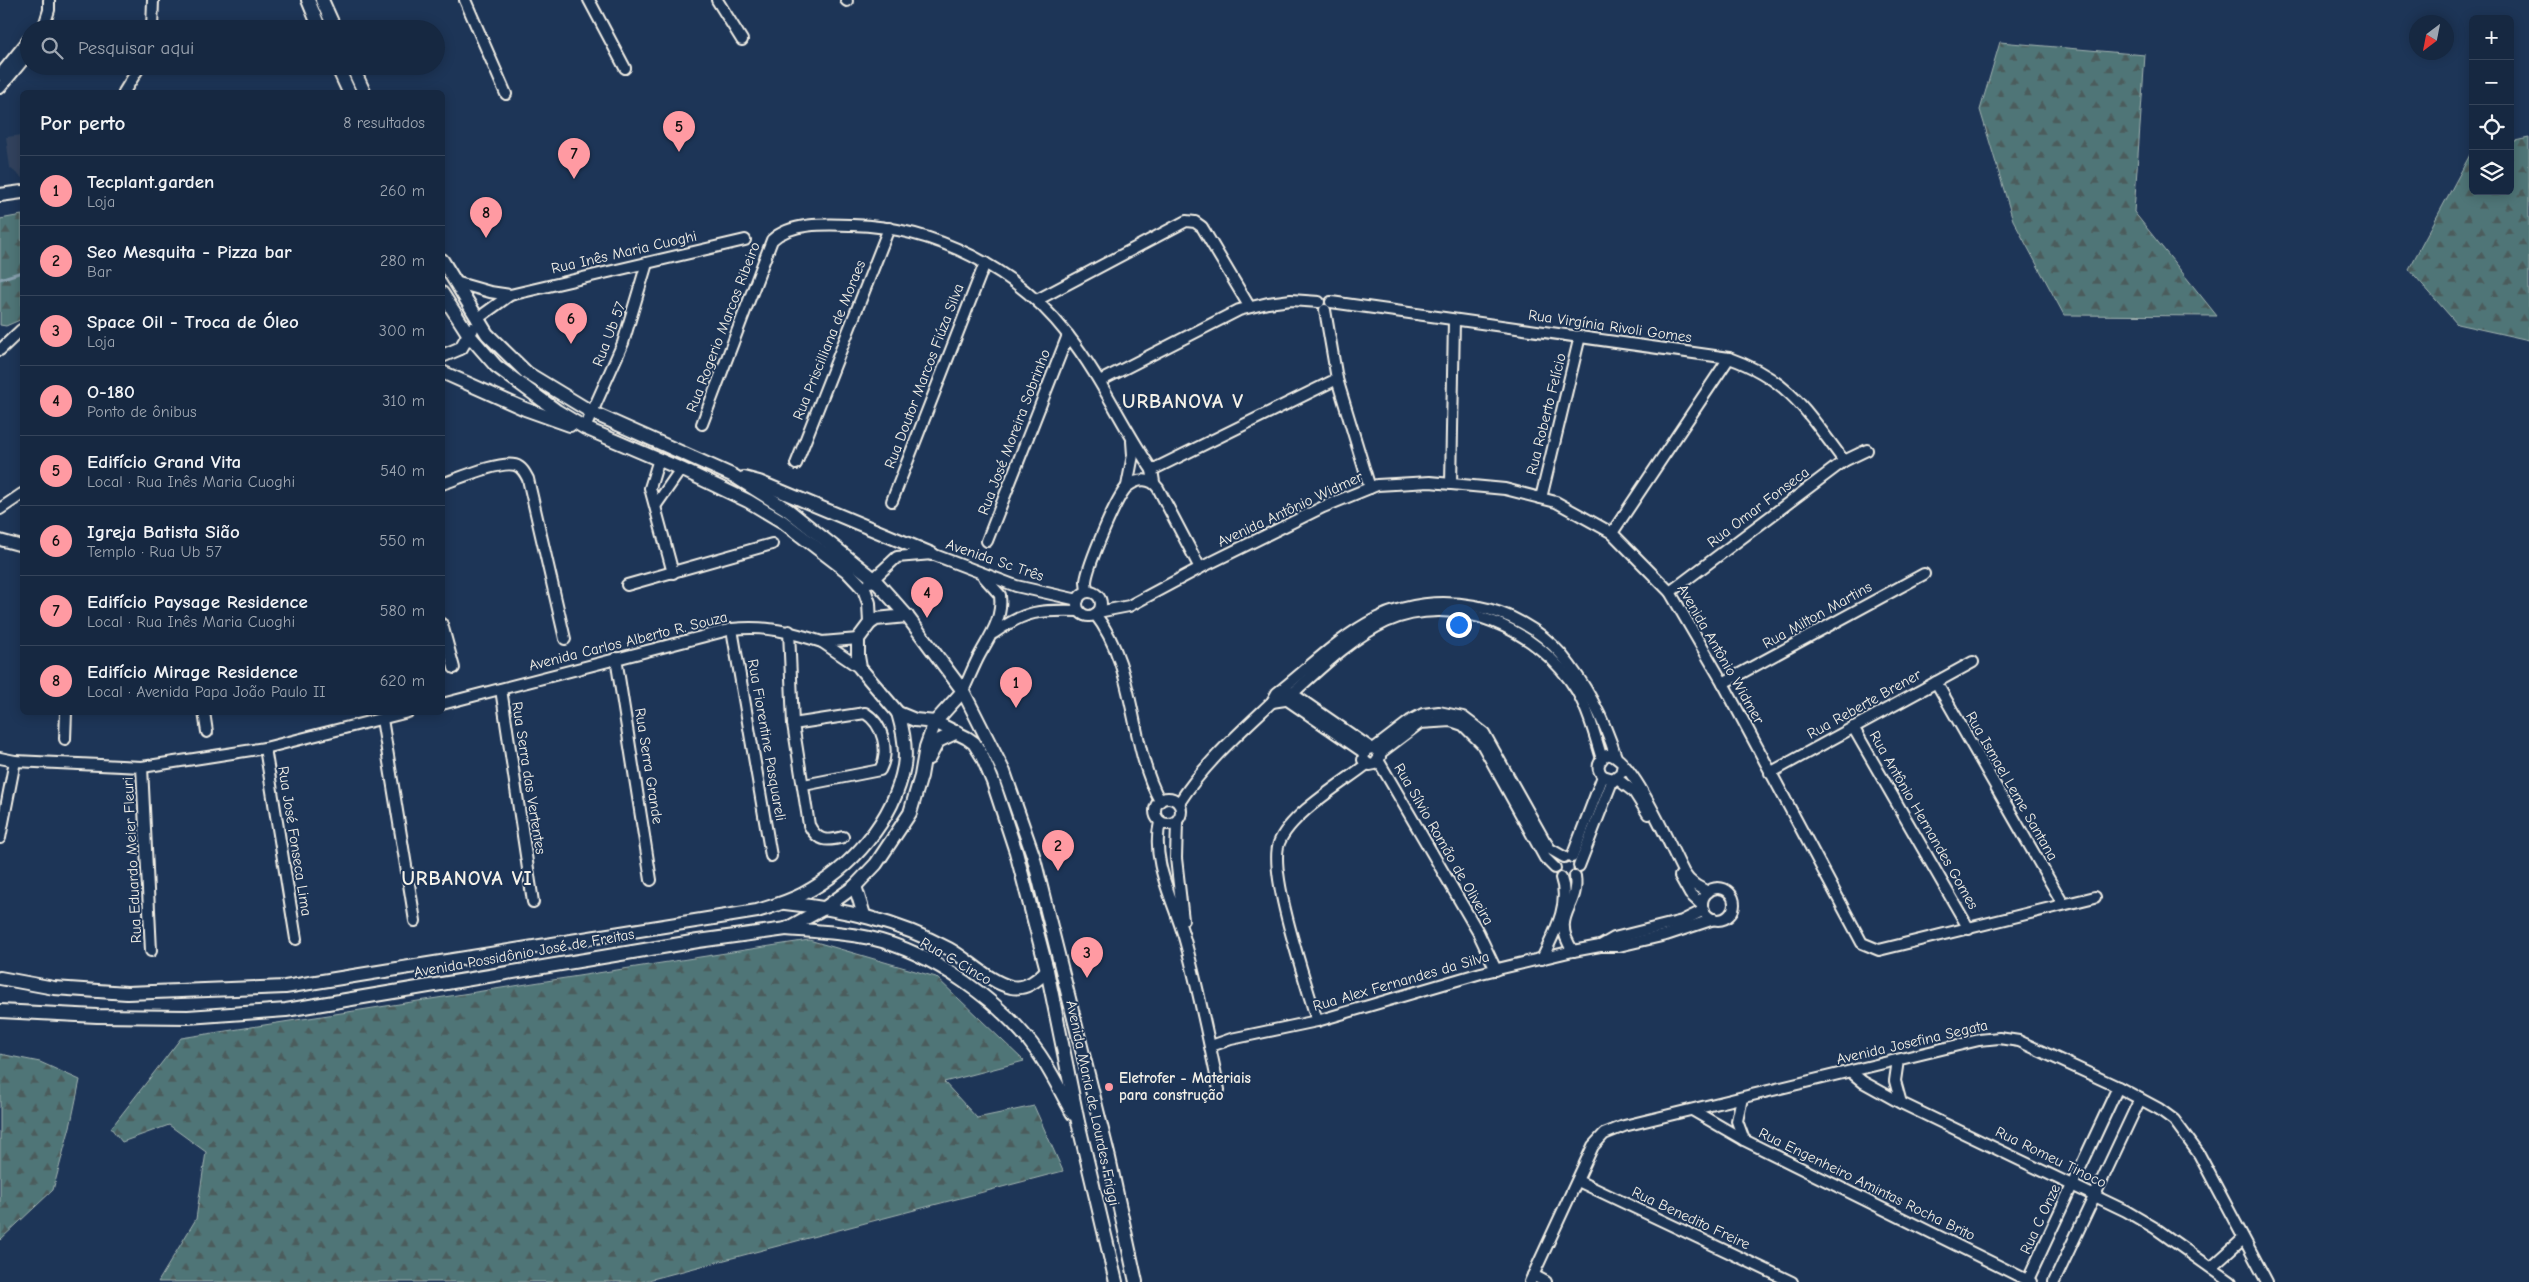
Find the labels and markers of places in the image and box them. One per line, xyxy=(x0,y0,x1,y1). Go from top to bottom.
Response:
pin: 5 xyxy=(663,111,695,152)
pin: 7 xyxy=(558,138,590,179)
pin: 8 xyxy=(470,197,502,238)
pin: 6 xyxy=(555,303,587,344)
pin: 4 xyxy=(911,577,943,618)
pin: 1 xyxy=(1000,667,1032,708)
pin: 2 xyxy=(1042,830,1074,871)
pin: 3 xyxy=(1071,937,1103,978)
place label: Eletrofer - Materiais para construção xyxy=(1119,1069,1251,1104)
marker: Eletrofer - Materiais para construção xyxy=(1103,1081,1115,1093)

